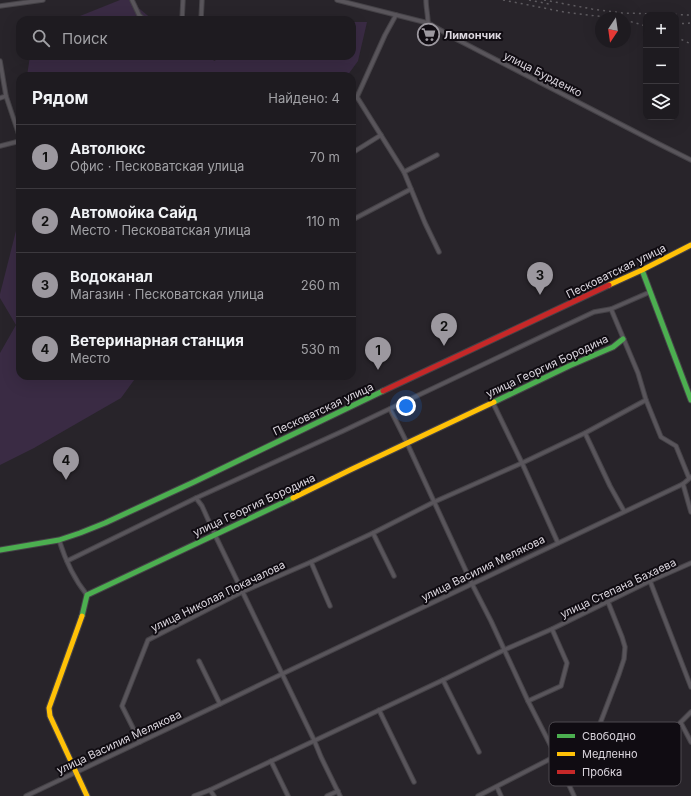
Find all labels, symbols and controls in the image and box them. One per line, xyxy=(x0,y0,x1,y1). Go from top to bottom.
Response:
north arrow xyxy=(595,12,631,48)
map controls xyxy=(643,12,679,120)
button: + xyxy=(643,12,679,48)
search box xyxy=(16,16,356,60)
supermarket icon: Лимончик xyxy=(415,22,441,48)
icon: search xyxy=(30,27,52,49)
place label: Лимончик xyxy=(444,28,502,42)
text: Поиск xyxy=(62,29,108,48)
street label: улица Бурденко xyxy=(501,48,585,100)
button: − xyxy=(643,48,679,84)
button: layers xyxy=(643,84,679,120)
text: Рядом xyxy=(32,88,88,108)
text: Найдено: 4 xyxy=(268,90,340,106)
text: Автолюкс xyxy=(70,139,146,158)
text: 1 xyxy=(42,149,48,165)
text: 70 m xyxy=(310,149,340,165)
text: Офис · Песковатская улица xyxy=(70,158,244,174)
text: Автомойка Сайд xyxy=(70,203,197,222)
text: 2 xyxy=(41,213,49,229)
text: 110 m xyxy=(306,213,340,229)
text: Место · Песковатская улица xyxy=(70,222,251,238)
street label: Песковатская улица xyxy=(564,241,668,301)
pin: 3 xyxy=(527,262,553,295)
text: Водоканал xyxy=(70,267,153,286)
text: 3 xyxy=(41,277,49,293)
text: 260 m xyxy=(301,277,340,293)
text: Магазин · Песковатская улица xyxy=(70,286,264,302)
pin: 2 xyxy=(431,313,457,346)
text: Ветеринарная станция xyxy=(70,331,244,350)
street label: улица Георгия Бородина xyxy=(484,331,610,401)
pin: 1 xyxy=(365,337,391,370)
text: 4 xyxy=(41,341,49,357)
text: 530 m xyxy=(301,341,340,357)
text: Место xyxy=(70,350,110,366)
street label: Песковатская улица xyxy=(270,380,376,438)
your location xyxy=(396,396,416,416)
pin: 4 xyxy=(53,447,79,480)
street label: улица Георгия Бородина xyxy=(191,470,317,540)
street label: улица Василия Мелякова xyxy=(419,532,547,604)
street label: улица Степана Бахаева xyxy=(558,555,678,621)
street label: улица Николая Покачалова xyxy=(149,557,287,635)
street label: улица Василия Мелякова xyxy=(54,707,184,777)
legend xyxy=(549,722,681,786)
text: Свободно xyxy=(582,729,636,743)
text: Медленно xyxy=(582,747,638,761)
text: Пробка xyxy=(582,765,622,779)

